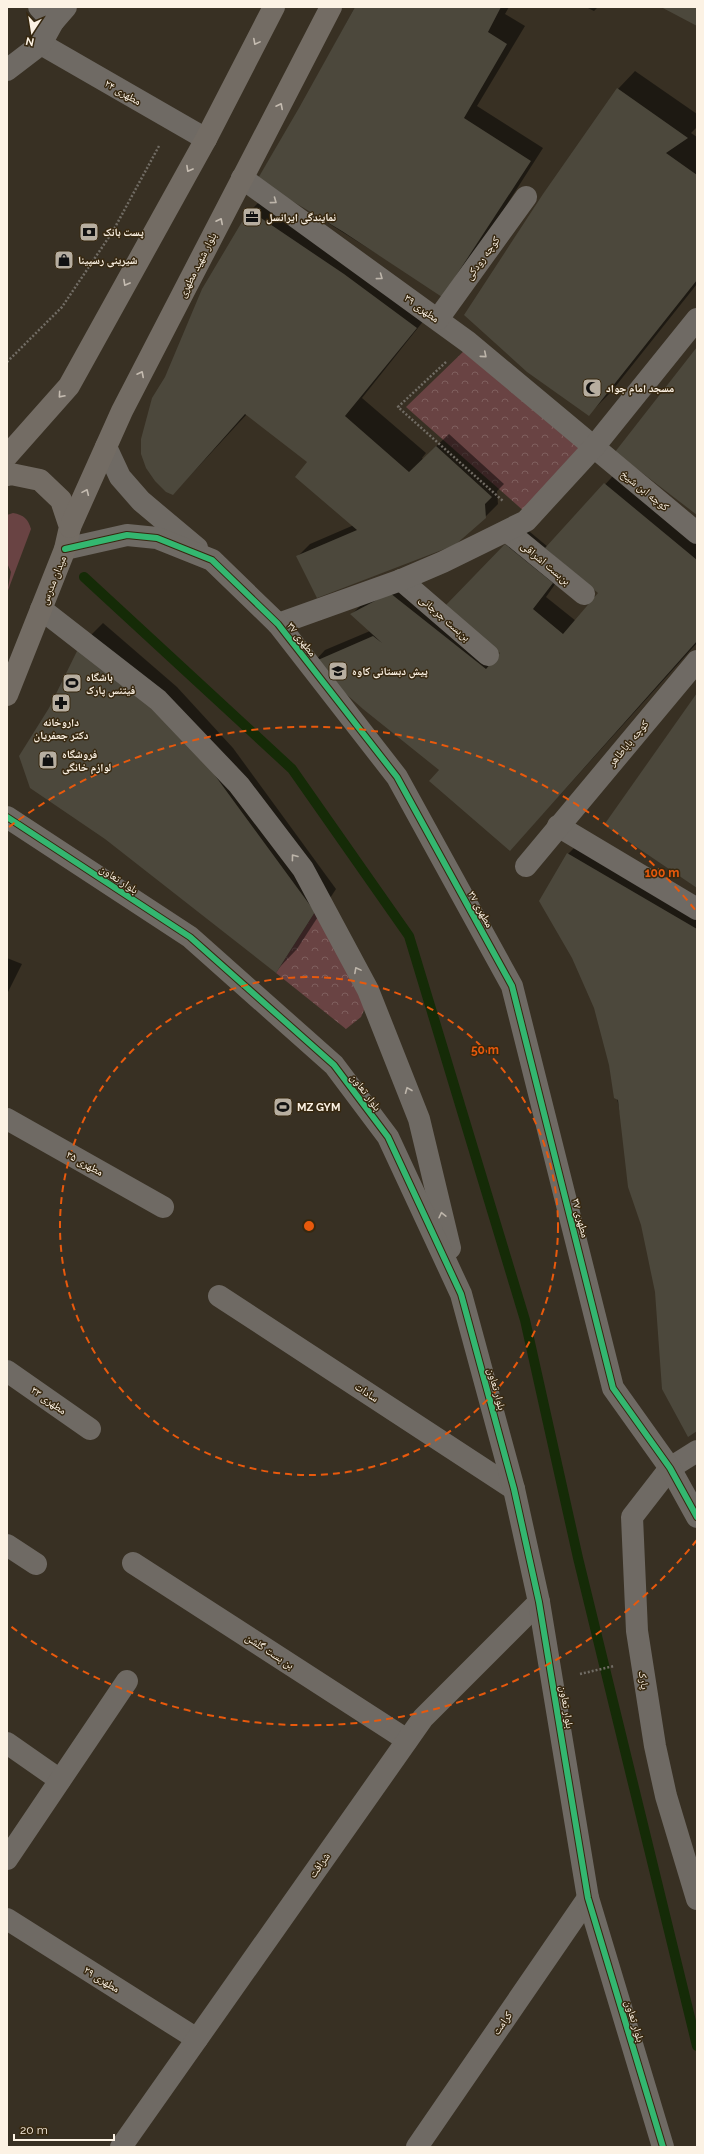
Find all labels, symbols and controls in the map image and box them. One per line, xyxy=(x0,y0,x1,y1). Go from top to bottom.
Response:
north arrow xyxy=(12,12,52,52)
text: N xyxy=(25,34,35,49)
one-way arrow xyxy=(254,37,261,45)
street label: مطهری ۲۴ xyxy=(102,77,143,108)
one-way arrow xyxy=(275,102,283,110)
one-way arrow xyxy=(187,165,194,172)
one-way arrow xyxy=(270,196,277,204)
office icon: نمایندگی ایرانسل xyxy=(241,206,263,228)
place label: نمایندگی ایرانسل xyxy=(266,211,336,225)
one-way arrow xyxy=(215,218,223,225)
bank icon: پست بانک xyxy=(78,221,100,243)
place label: پست بانک xyxy=(103,226,144,239)
street label: بلوار شهید مطهری xyxy=(175,231,219,300)
street label: کوچه رودکی xyxy=(462,234,503,283)
shop icon: شیرینی رسپینا xyxy=(53,249,75,271)
place label: شیرینی رسپینا xyxy=(78,254,138,268)
one-way arrow xyxy=(375,272,382,279)
one-way arrow xyxy=(124,279,131,286)
street label: مطهری ۳۹ xyxy=(402,291,442,325)
one-way arrow xyxy=(479,350,486,357)
one-way arrow xyxy=(136,371,144,378)
mosque icon: مسجد امام جواد xyxy=(581,377,603,399)
place label: مسجد امام جواد xyxy=(606,382,674,396)
one-way arrow xyxy=(58,390,66,398)
street label: کوچه ابن شیخ xyxy=(618,467,672,514)
one-way arrow xyxy=(81,488,89,496)
street label: بن‌بست اشراقی xyxy=(518,539,573,588)
street label: میدان مدرس xyxy=(38,554,69,607)
street label: بن‌بست جرجانی xyxy=(416,593,473,644)
street label: مطهری ۳۷ xyxy=(284,620,319,659)
school or university icon: پیش دبستانی کاوه xyxy=(327,660,349,682)
place label: پیش دبستانی کاوه xyxy=(352,665,428,679)
place label: باشگاه فیتنس پارک xyxy=(86,671,135,698)
sports icon: باشگاه فیتنس پارک xyxy=(61,672,83,694)
pharmacy icon: داروخانه دکتر جعفریان xyxy=(50,692,72,714)
place label: داروخانه دکتر جعفریان xyxy=(33,716,89,743)
street label: کوچه باباطاهر xyxy=(605,717,652,770)
place label: فروشگاه لوازم خانگی xyxy=(62,748,111,775)
shop icon: فروشگاه لوازم خانگی xyxy=(37,749,59,771)
one-way arrow xyxy=(291,854,298,861)
street label: بلوار تعاون xyxy=(97,862,140,897)
text: 100 m xyxy=(645,866,679,880)
street label: مطهری ۳۷ xyxy=(465,889,496,930)
one-way arrow xyxy=(355,967,362,974)
text: 50 m xyxy=(471,1043,499,1057)
street label: بلوار تعاون xyxy=(347,1071,384,1113)
one-way arrow xyxy=(404,1086,412,1093)
sports icon: MZ GYM xyxy=(272,1096,294,1118)
place label: MZ GYM xyxy=(297,1101,340,1114)
street label: مطهری ۳۵ xyxy=(64,1148,105,1179)
street label: مطهری ۳۷ xyxy=(569,1197,592,1239)
one-way arrow xyxy=(438,1212,447,1219)
centre of rings xyxy=(302,1219,316,1233)
street label: بلوار تعاون xyxy=(485,1367,508,1412)
street label: سادات xyxy=(352,1380,381,1405)
street label: مطهری ۳۳ xyxy=(29,1384,69,1417)
street label: بن بست گلشن xyxy=(243,1631,296,1672)
street label: پارک xyxy=(636,1670,651,1691)
street label: بلوار تعاون xyxy=(557,1685,576,1729)
street label: شرافت xyxy=(306,1850,333,1880)
street label: مطهری ۲۹ xyxy=(81,1963,122,1996)
street label: بلوار تعاون xyxy=(622,1999,647,2044)
street label: کرامت xyxy=(490,2009,515,2038)
scale bar xyxy=(14,2116,114,2142)
text: 20 m xyxy=(20,2123,48,2137)

